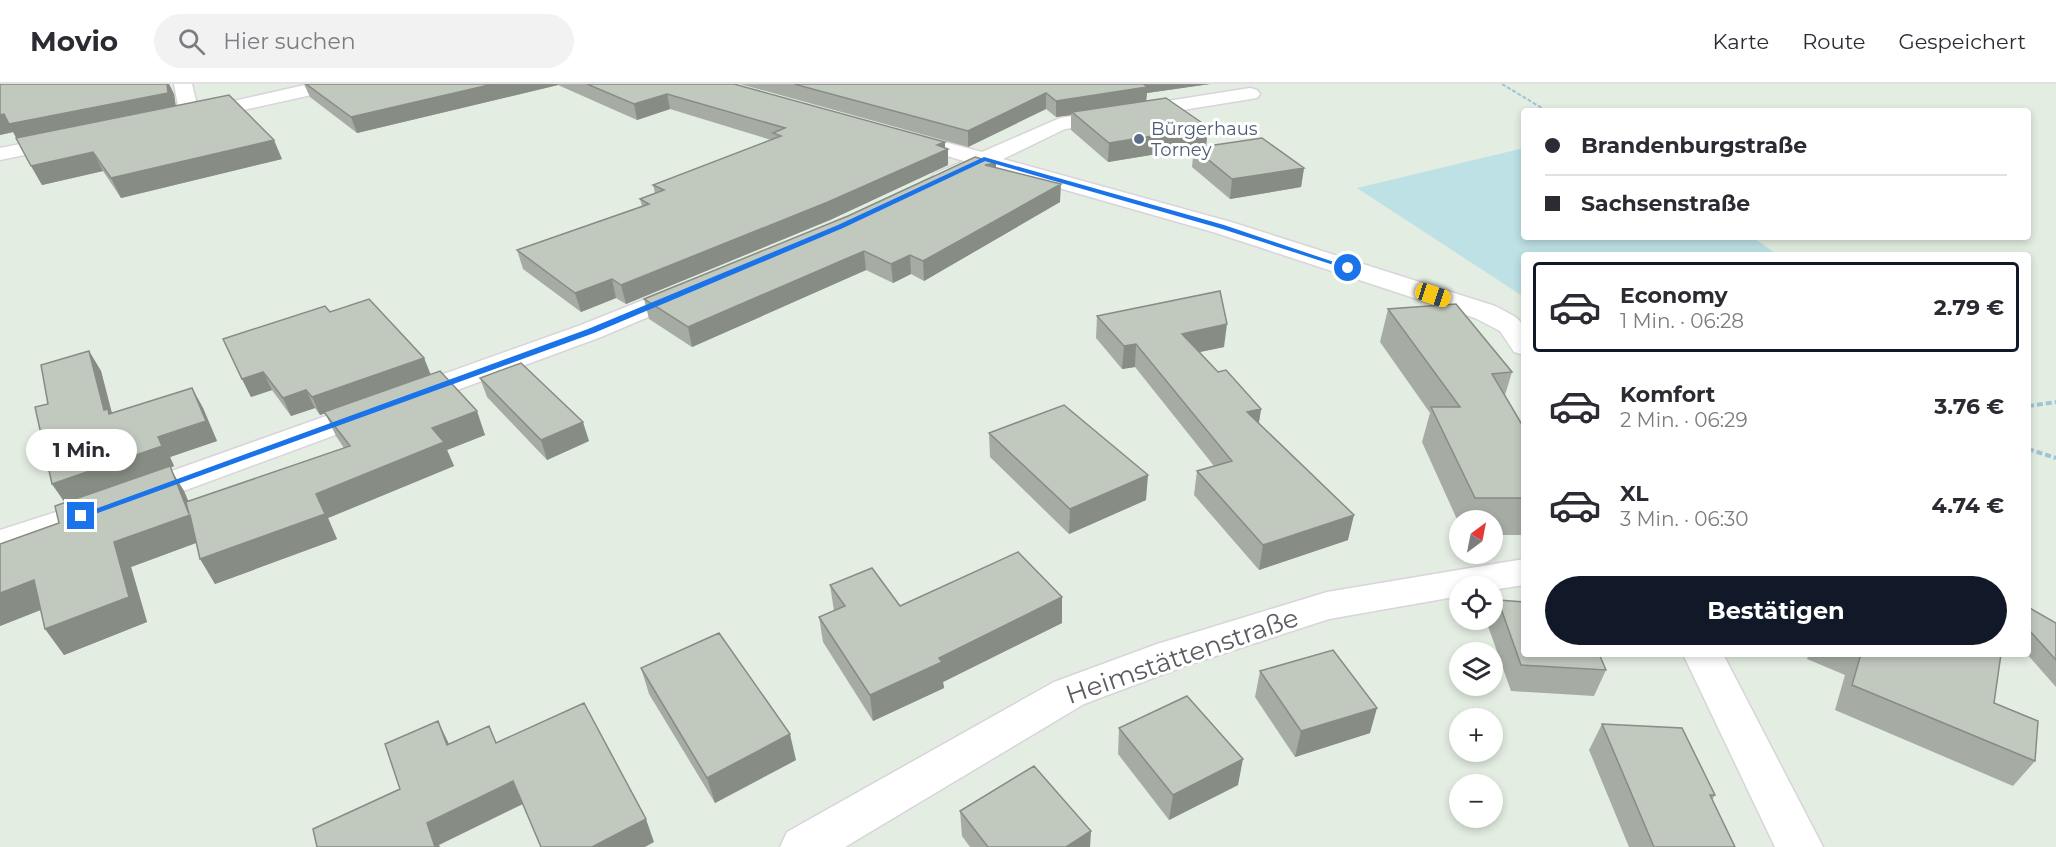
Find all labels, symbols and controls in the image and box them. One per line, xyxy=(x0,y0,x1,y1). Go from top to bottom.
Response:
search box xyxy=(154,14,574,68)
text: Movio xyxy=(30,24,118,58)
icon: search xyxy=(175,25,208,58)
text: Hier suchen xyxy=(223,28,356,55)
text: Karte xyxy=(1713,29,1769,54)
text: Route xyxy=(1802,29,1865,54)
text: Gespeichert xyxy=(1898,29,2026,54)
place label: Bürgerhaus Torney xyxy=(1151,118,1258,161)
marker: Bürgerhaus Torney xyxy=(1132,132,1146,146)
text: Brandenburgstraße xyxy=(1581,132,1807,159)
text: Sachsenstraße xyxy=(1581,190,1750,217)
route start xyxy=(1334,254,1361,281)
icon: car xyxy=(1548,280,1602,334)
car xyxy=(1413,281,1453,309)
text: Economy xyxy=(1620,282,1728,309)
text: 2.79 € xyxy=(1934,294,2004,321)
text: 1 Min. · 06:28 xyxy=(1620,309,1744,333)
icon: car xyxy=(1548,379,1602,433)
text: Komfort xyxy=(1620,381,1715,408)
text: 3.76 € xyxy=(1934,393,2004,420)
text: 2 Min. · 06:29 xyxy=(1620,408,1748,432)
callout: 1 Min. xyxy=(26,429,136,471)
text: 1 Min. xyxy=(53,438,110,462)
icon: car xyxy=(1548,478,1602,532)
text: XL xyxy=(1620,480,1649,507)
text: 4.74 € xyxy=(1932,492,2004,519)
route end xyxy=(67,502,94,529)
text: 3 Min. · 06:30 xyxy=(1620,507,1748,531)
north arrow xyxy=(1449,510,1503,564)
map controls xyxy=(1449,510,1503,828)
button: locate xyxy=(1449,576,1503,630)
button: Bestätigen xyxy=(1545,576,2007,645)
street label: Heimstättenstraße xyxy=(1061,601,1303,711)
button: layers xyxy=(1449,642,1503,696)
button: + xyxy=(1449,708,1503,762)
button: − xyxy=(1449,774,1503,828)

